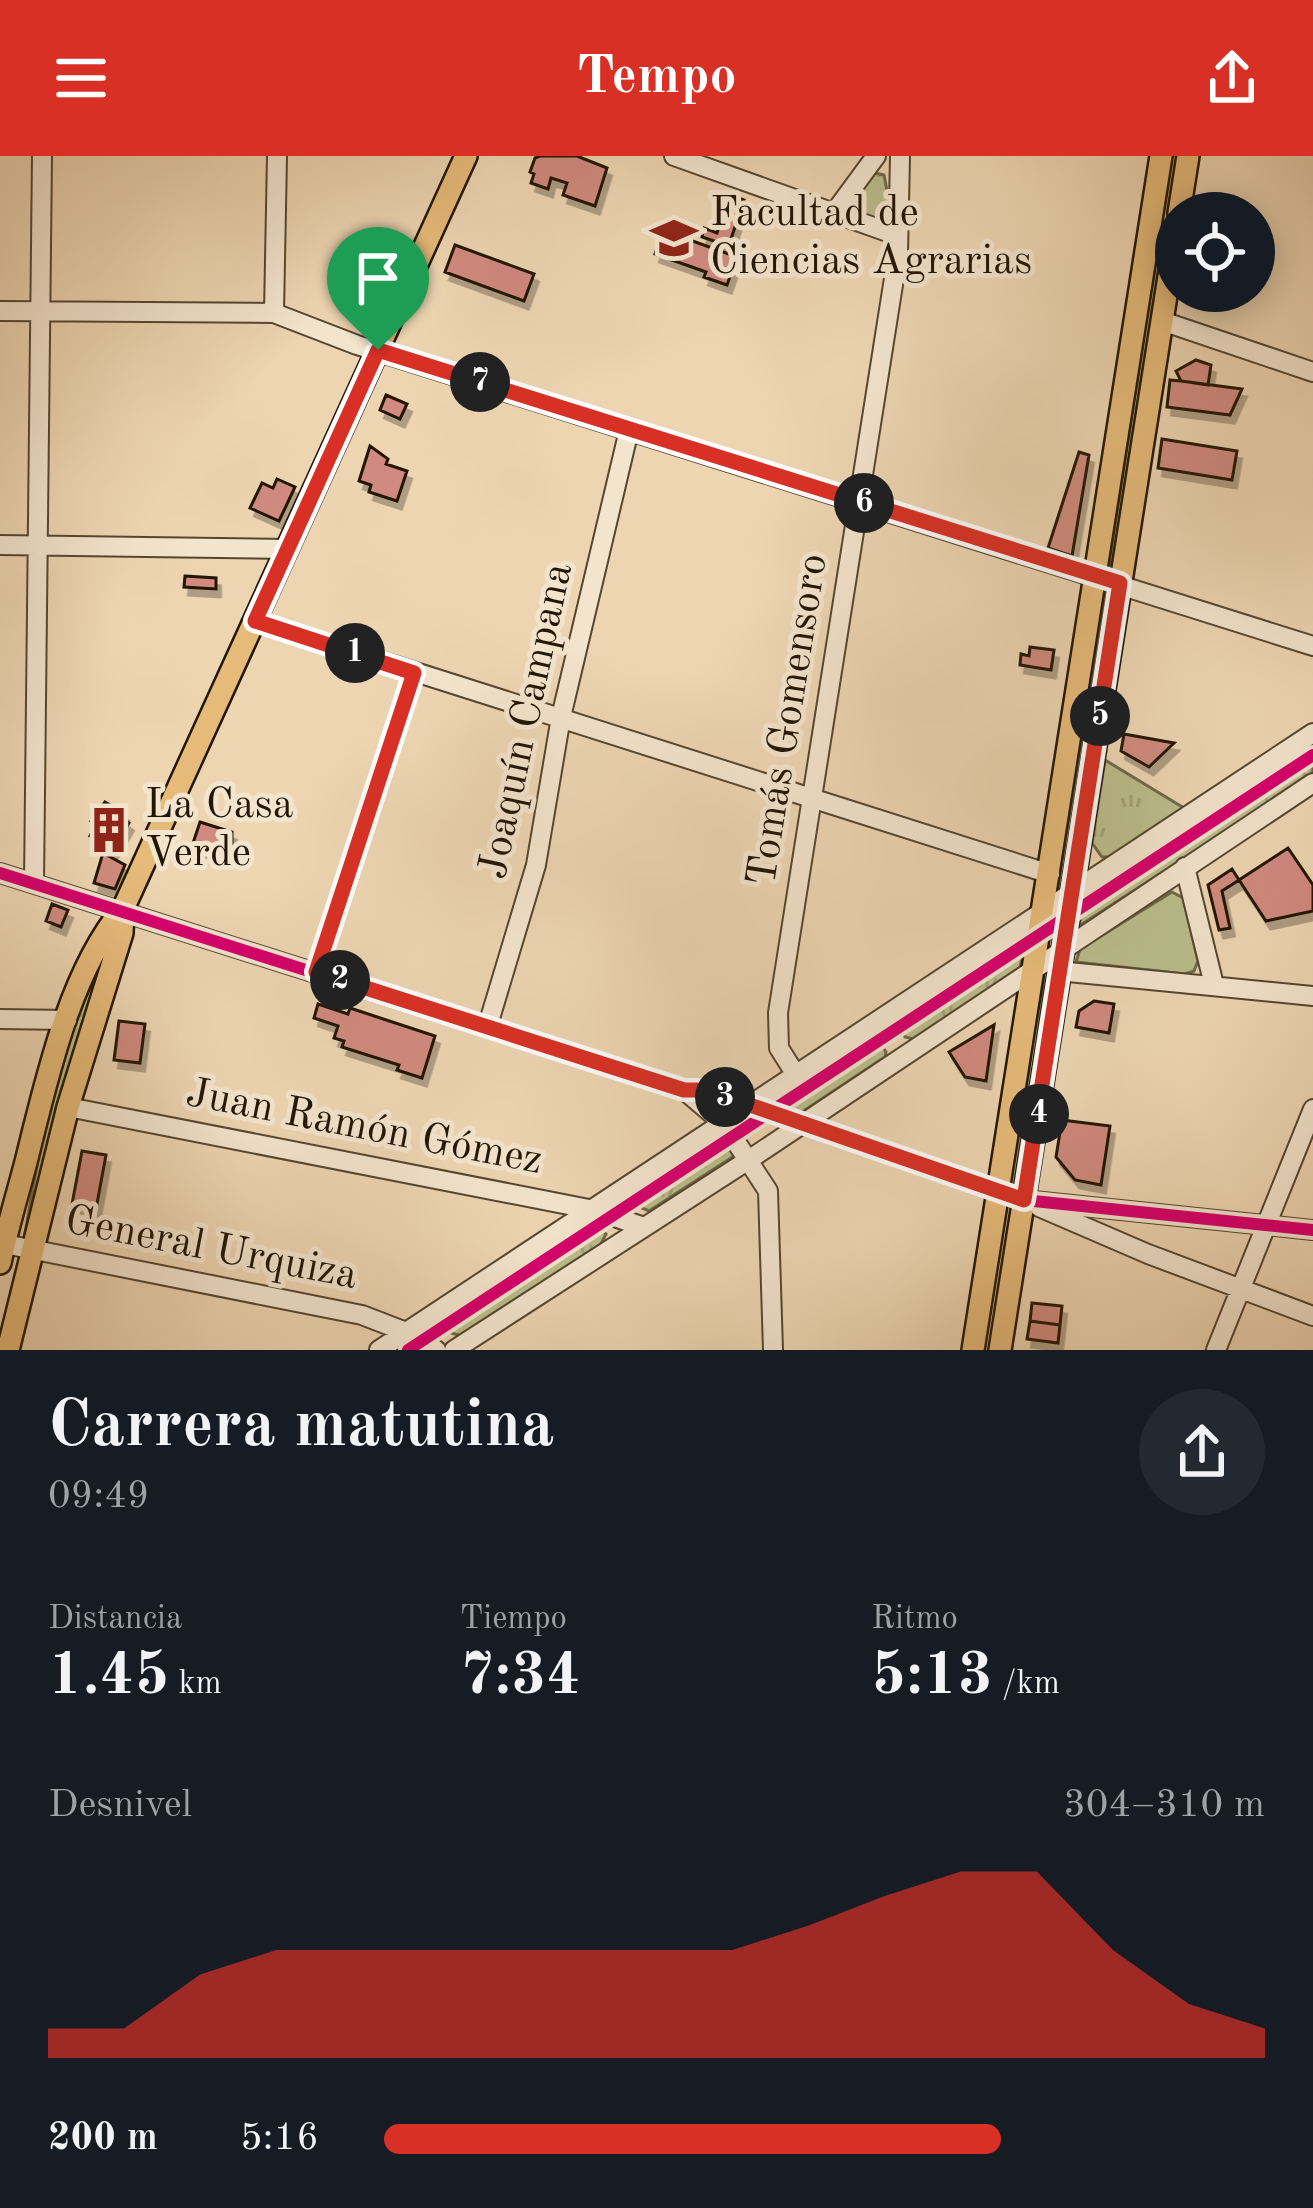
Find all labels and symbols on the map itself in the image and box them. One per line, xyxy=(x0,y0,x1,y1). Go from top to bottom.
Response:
place label: Facultad de Ciencias Agrarias xyxy=(710,193,1032,283)
school or university icon: Facultad de Ciencias Agrarias xyxy=(649,213,699,263)
pin xyxy=(327,227,429,350)
pin: 7 xyxy=(450,352,510,412)
pin: 6 xyxy=(834,473,894,533)
street label: Tomás Gomensoro xyxy=(742,551,836,889)
street label: Joaquín Campana xyxy=(473,559,581,883)
pin: 1 xyxy=(325,623,385,683)
pin: 5 xyxy=(1070,686,1130,746)
place label: La Casa Verde xyxy=(145,785,294,875)
building icon: La Casa Verde xyxy=(84,805,134,855)
pin: 2 xyxy=(310,950,370,1010)
pin: 3 xyxy=(695,1067,755,1127)
street label: Juan Ramón Gómez xyxy=(182,1073,546,1183)
pin: 4 xyxy=(1009,1084,1069,1144)
street label: General Urquiza xyxy=(61,1200,361,1298)

